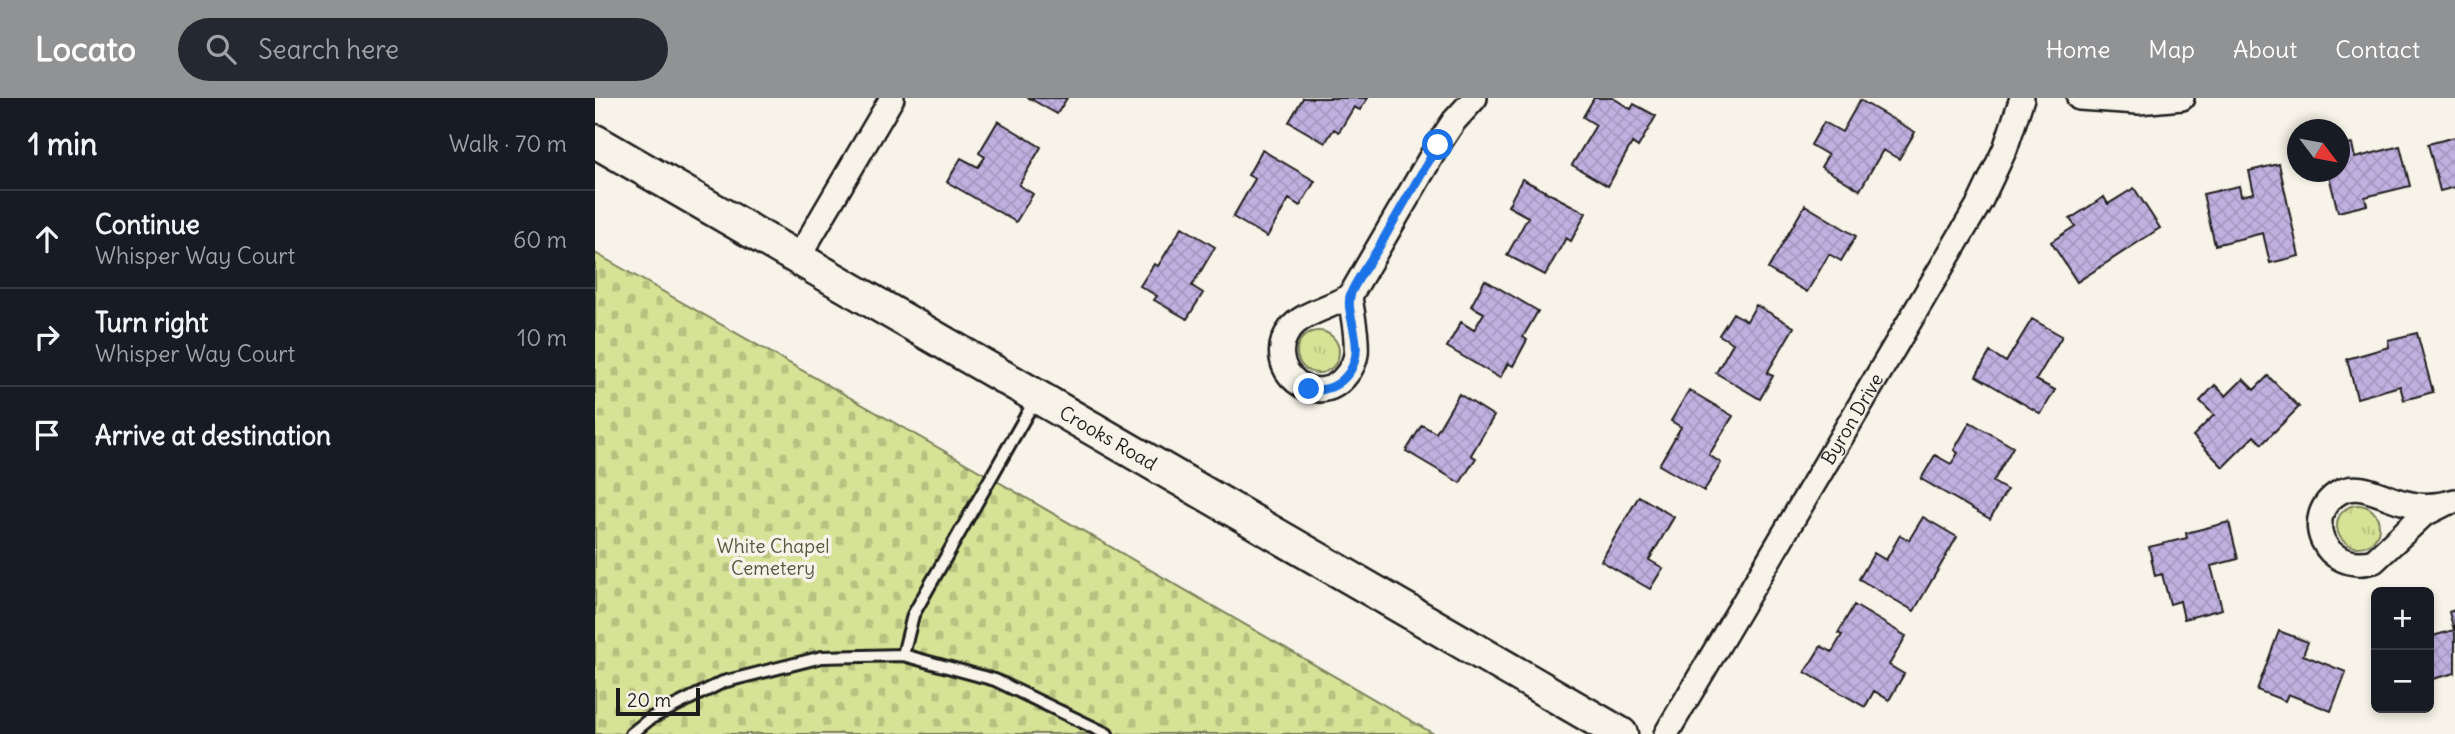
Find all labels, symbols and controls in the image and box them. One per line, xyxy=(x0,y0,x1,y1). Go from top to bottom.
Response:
search box xyxy=(178,18,668,81)
text: Locato xyxy=(35,28,136,70)
icon: search xyxy=(202,30,240,68)
text: Search here xyxy=(258,33,399,66)
text: Home xyxy=(2046,34,2110,64)
text: Map xyxy=(2148,34,2195,64)
text: About xyxy=(2233,34,2297,64)
text: Contact xyxy=(2335,34,2420,64)
north arrow xyxy=(2287,119,2350,182)
text: 1 min xyxy=(28,125,97,163)
text: Walk · 70 m xyxy=(449,129,567,158)
route start xyxy=(1422,129,1453,160)
text: Continue xyxy=(95,208,200,241)
icon: ahead xyxy=(28,220,66,258)
text: 60 m xyxy=(513,225,567,254)
text: Whisper Way Court xyxy=(95,241,295,270)
text: Turn right xyxy=(95,306,208,339)
icon: right xyxy=(28,318,66,356)
text: 10 m xyxy=(517,323,567,352)
text: Whisper Way Court xyxy=(95,339,295,368)
street label: Byron Drive xyxy=(1816,369,1888,469)
route end xyxy=(1293,373,1324,404)
street label: Crooks Road xyxy=(1055,400,1162,475)
icon: arrive xyxy=(28,416,66,454)
text: Arrive at destination xyxy=(95,419,331,452)
park label: White Chapel Cemetery xyxy=(716,534,830,580)
map controls xyxy=(2371,587,2434,713)
button: + xyxy=(2371,587,2434,650)
button: − xyxy=(2371,650,2434,713)
scale bar xyxy=(616,685,700,717)
text: 20 m xyxy=(627,688,671,712)

